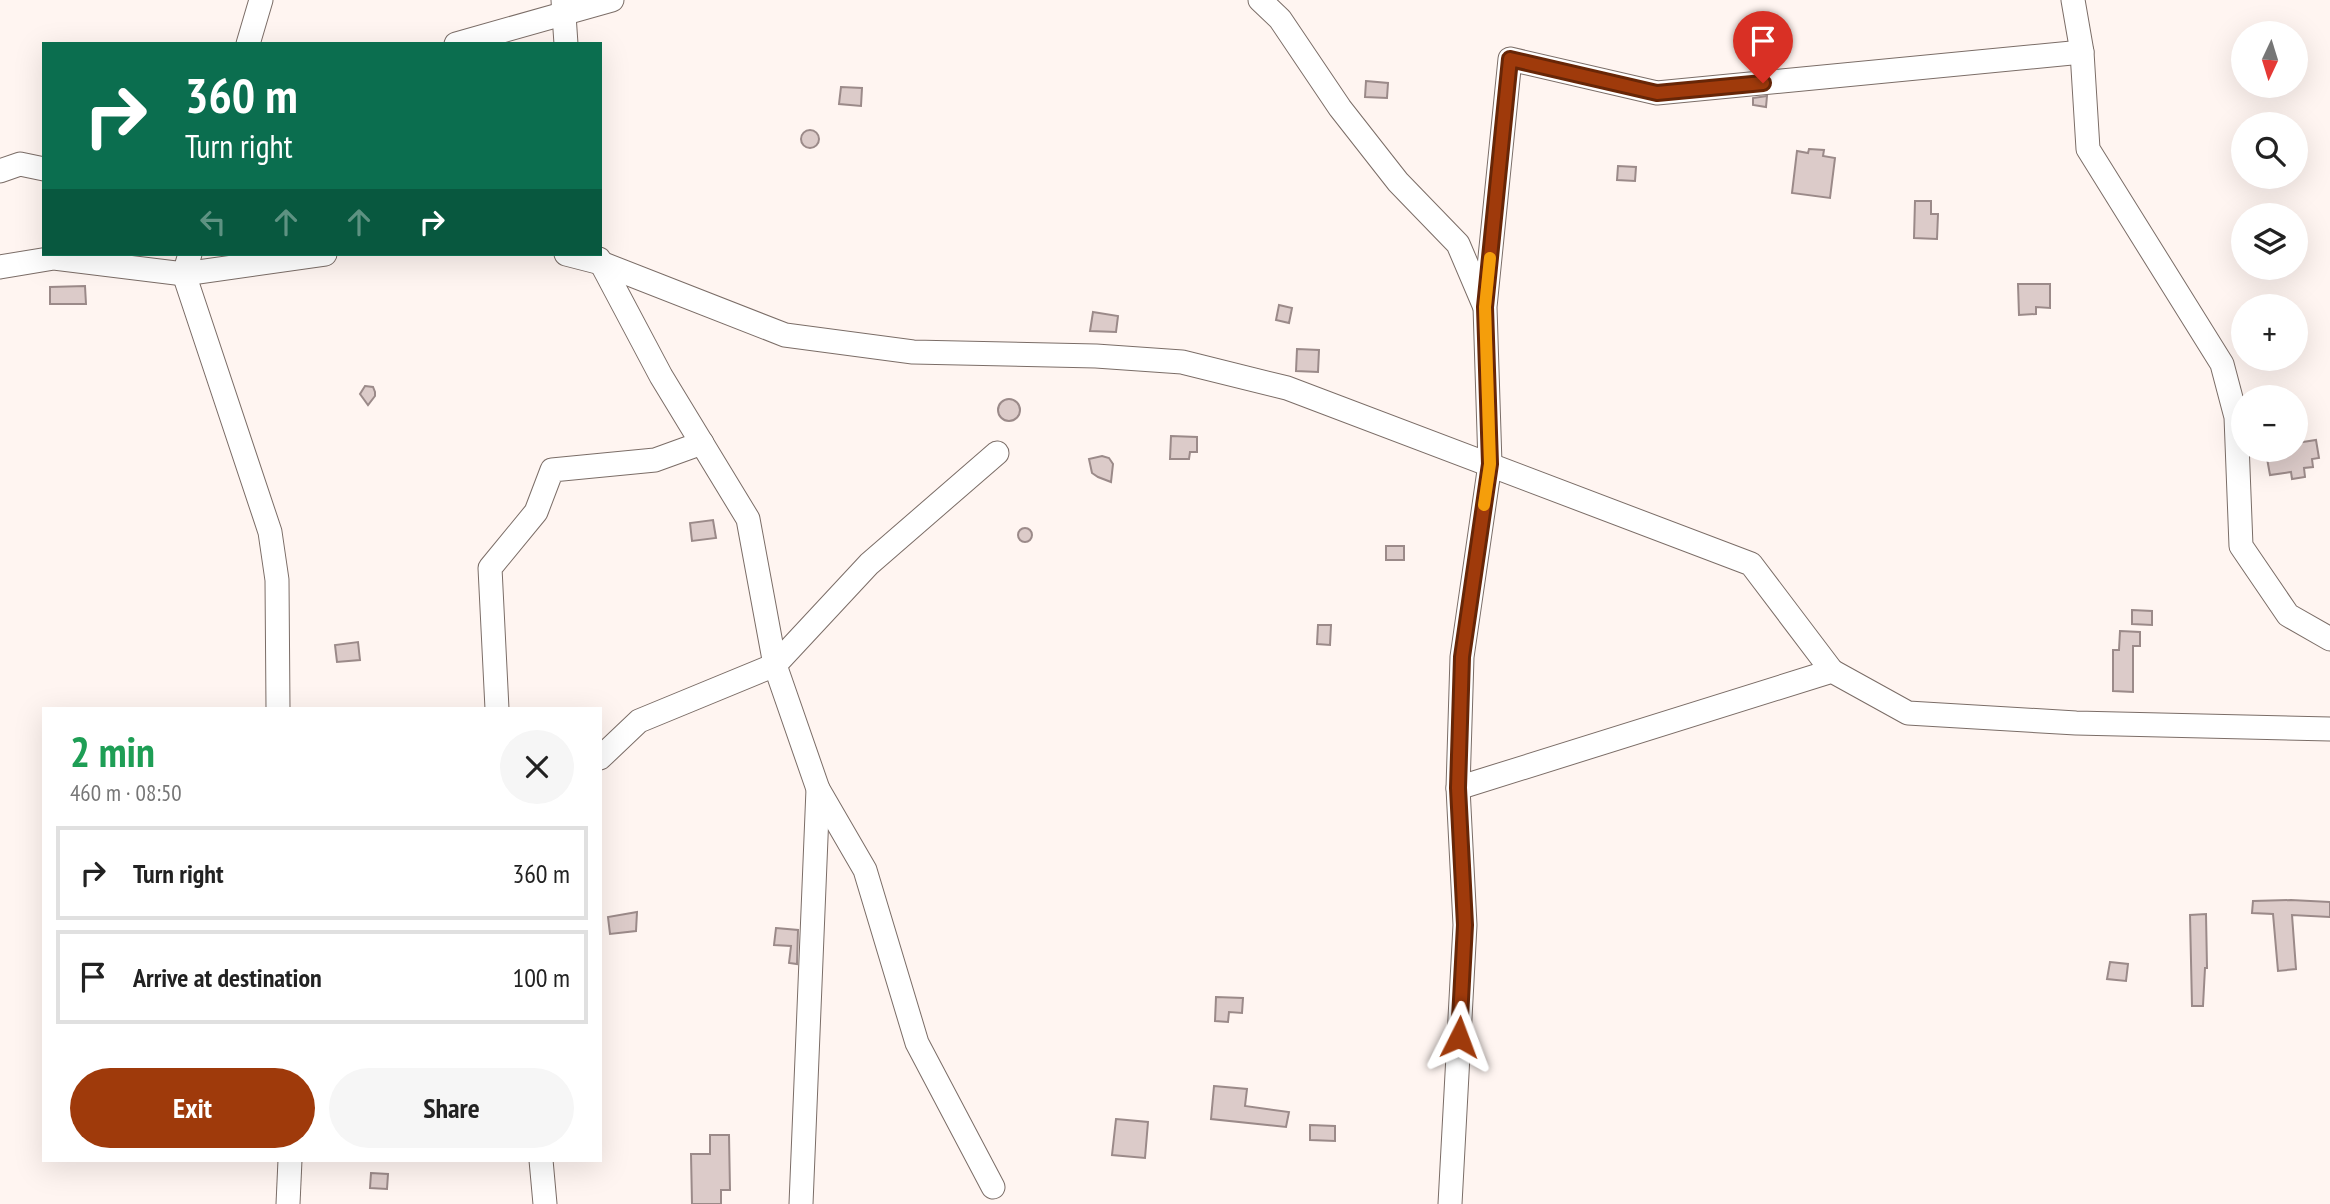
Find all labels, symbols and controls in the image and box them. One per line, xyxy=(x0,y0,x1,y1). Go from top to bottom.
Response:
pin xyxy=(1733,11,1793,83)
north arrow xyxy=(2231,21,2308,98)
map controls xyxy=(2231,21,2308,462)
icon: arrive xyxy=(1744,22,1782,60)
text: 360 m xyxy=(185,63,298,127)
icon: right xyxy=(70,70,161,161)
button: search xyxy=(2231,112,2308,189)
text: Turn right xyxy=(185,125,293,167)
icon: left xyxy=(194,203,232,241)
icon: ahead xyxy=(267,203,305,241)
icon: ahead xyxy=(340,203,378,241)
icon: right xyxy=(413,203,451,241)
button: layers xyxy=(2231,203,2308,280)
button: + xyxy=(2231,294,2308,371)
button: − xyxy=(2231,385,2308,462)
text: 2 min xyxy=(70,724,155,779)
button: close xyxy=(500,730,574,804)
text: 460 m · 08:50 xyxy=(70,778,182,807)
icon: right xyxy=(74,854,112,892)
text: Turn right xyxy=(133,857,224,890)
text: 360 m xyxy=(512,857,570,890)
icon: arrive xyxy=(74,958,112,996)
text: Arrive at destination xyxy=(133,961,322,994)
text: 100 m xyxy=(512,961,570,994)
position arrow xyxy=(1422,1000,1496,1074)
button: Exit xyxy=(70,1068,315,1148)
button: Share xyxy=(329,1068,574,1148)

